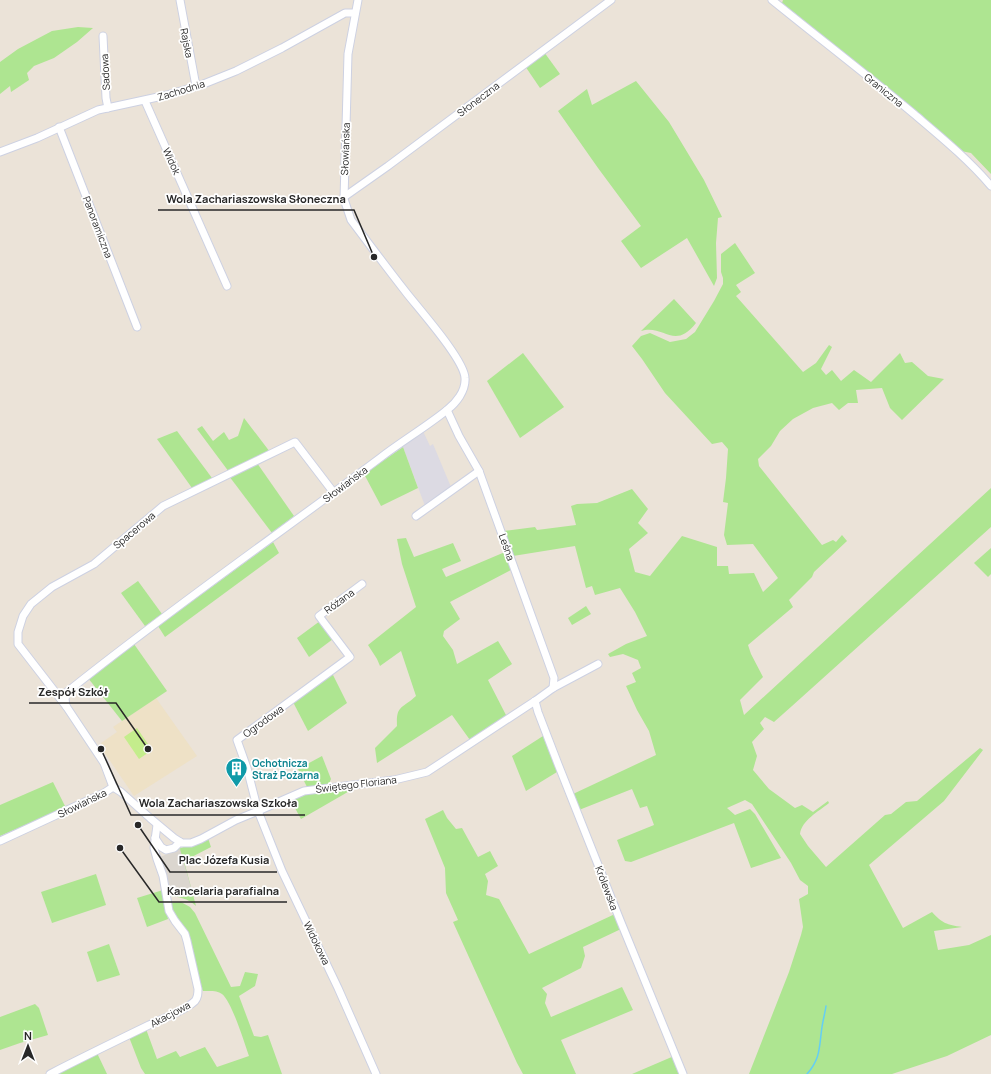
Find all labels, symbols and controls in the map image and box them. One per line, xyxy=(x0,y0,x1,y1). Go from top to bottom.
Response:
street label: Rajska xyxy=(177,27,197,59)
street label: Sadowa xyxy=(97,54,113,90)
street label: Graniczna xyxy=(861,70,907,110)
street label: Zachodnia xyxy=(156,76,206,104)
street label: Słoneczna xyxy=(454,78,502,120)
street label: Słowiańska xyxy=(337,122,353,176)
street label: Widok xyxy=(160,145,185,178)
callout: Wola Zachariaszowska Słoneczna xyxy=(158,187,354,210)
text: Wola Zachariaszowska Słoneczna xyxy=(166,191,346,206)
street label: Panoramiczna xyxy=(80,194,116,260)
street label: Słowiańska xyxy=(320,463,370,505)
street label: Spacerowa xyxy=(110,508,158,552)
street label: Leśna xyxy=(496,532,518,562)
street label: Różana xyxy=(321,585,357,617)
callout: Zespół Szkół xyxy=(29,680,116,703)
text: Zespół Szkół xyxy=(38,684,109,699)
street label: Ogrodowa xyxy=(240,701,286,741)
building icon: Ochotnicza Straż Pożarna xyxy=(223,756,249,789)
place label: Ochotnicza Straż Pożarna xyxy=(252,756,319,782)
street label: Świętego Floriana xyxy=(315,772,397,796)
street label: Słowiańska xyxy=(55,785,109,821)
callout: Wola Zachariaszowska Szkoła xyxy=(131,792,305,815)
text: Wola Zachariaszowska Szkoła xyxy=(139,795,297,810)
callout: Plac Józefa Kusia xyxy=(170,849,277,872)
text: Plac Józefa Kusia xyxy=(179,852,269,867)
street label: Królewska xyxy=(592,864,622,912)
callout: Kancelaria parafialna xyxy=(159,879,287,902)
text: Kancelaria parafialna xyxy=(167,883,279,898)
street label: Widokowa xyxy=(300,919,334,967)
street label: Akacjowa xyxy=(147,998,193,1030)
north arrow xyxy=(8,1026,48,1066)
text: N xyxy=(24,1028,32,1043)

